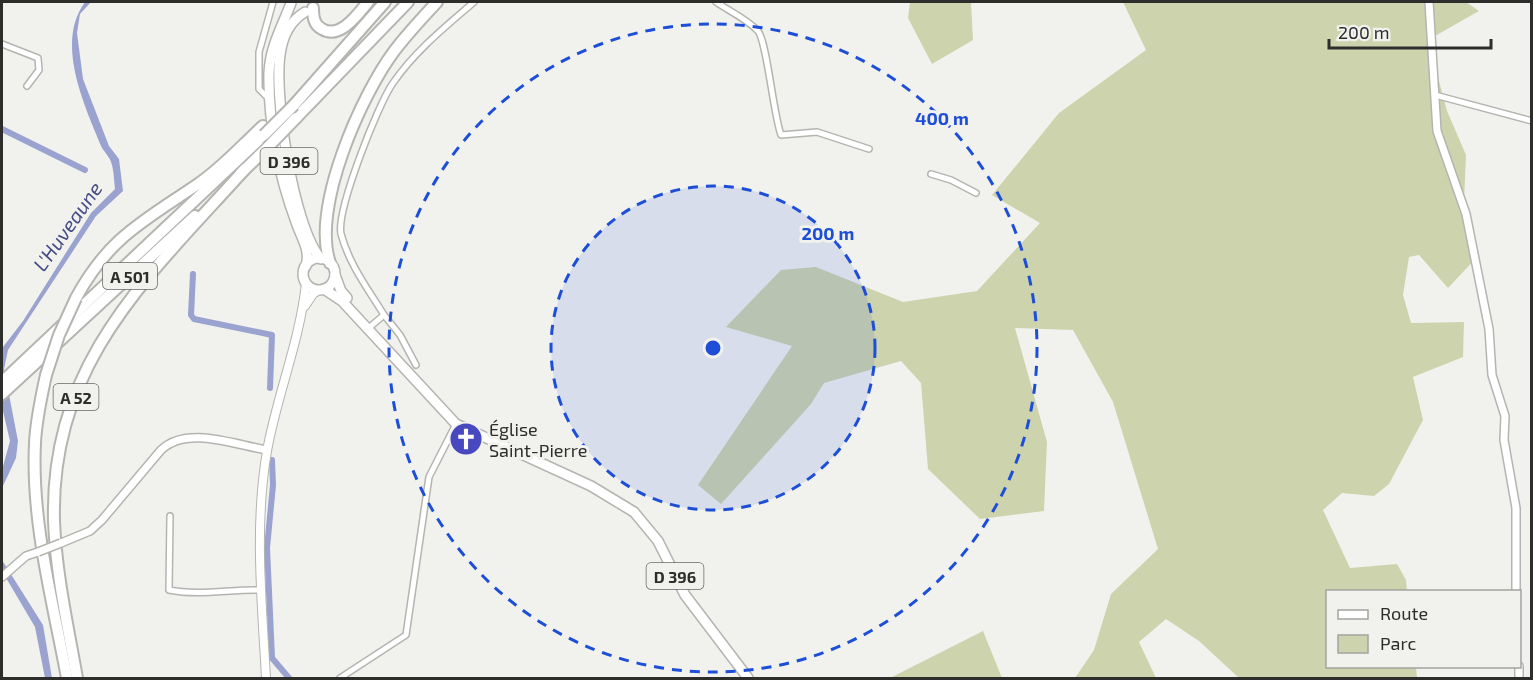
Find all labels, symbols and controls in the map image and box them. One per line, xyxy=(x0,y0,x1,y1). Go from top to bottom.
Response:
scale bar xyxy=(1329,12,1491,50)
text: 200 m xyxy=(1338,21,1390,43)
text: 400 m xyxy=(915,107,969,129)
road number: D 396 xyxy=(260,148,318,174)
water label: L'Huveaune xyxy=(27,176,107,275)
text: 200 m xyxy=(802,222,854,244)
road number: A 501 xyxy=(103,263,157,289)
centre of rings xyxy=(703,338,723,358)
road number: A 52 xyxy=(54,384,98,410)
place label: Église Saint-Pierre xyxy=(489,418,587,461)
church icon: Église Saint-Pierre xyxy=(448,421,484,457)
road number: D 396 xyxy=(646,563,704,589)
legend xyxy=(1326,590,1521,668)
text: Route xyxy=(1380,602,1428,624)
text: Parc xyxy=(1380,632,1416,654)

